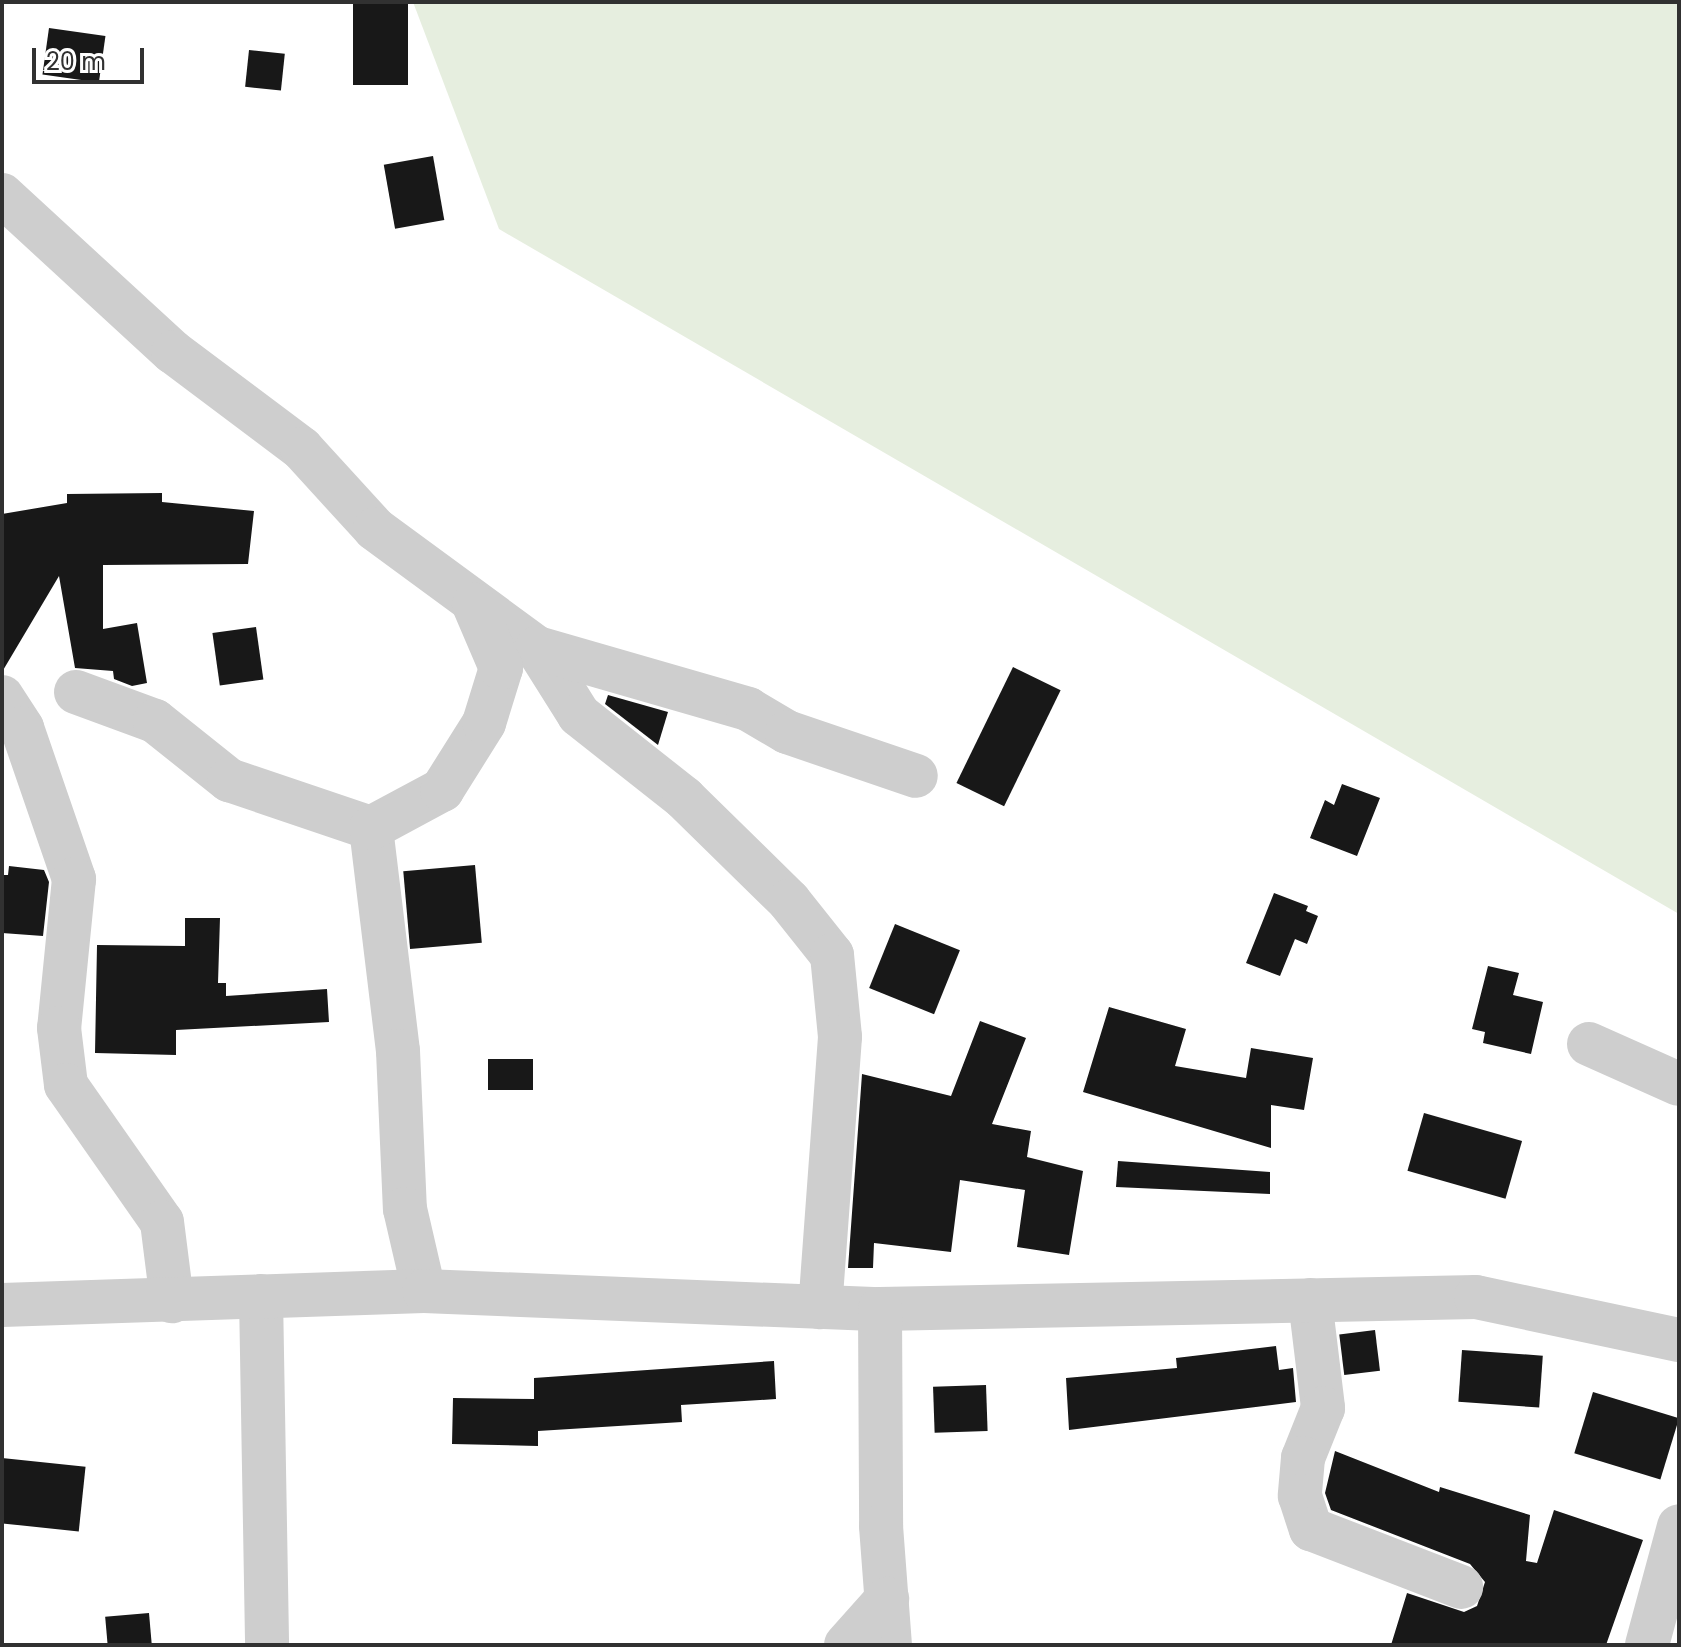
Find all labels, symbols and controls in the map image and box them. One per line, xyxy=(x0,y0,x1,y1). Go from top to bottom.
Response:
scale bar xyxy=(36,32,148,82)
text: 20 m xyxy=(46,45,106,78)

